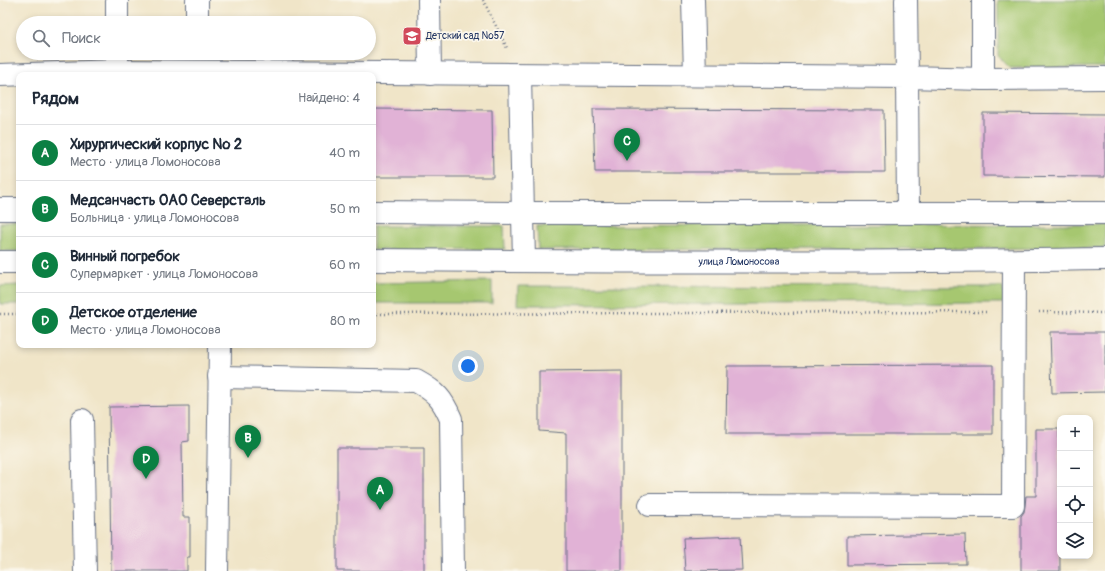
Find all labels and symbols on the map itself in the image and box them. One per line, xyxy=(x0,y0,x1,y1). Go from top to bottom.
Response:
school or university icon: Детский сад №57 xyxy=(401,25,423,47)
place label: Детский сад №57 xyxy=(425,30,505,42)
pin: C xyxy=(614,128,640,161)
street label: улица Ломоносова xyxy=(698,256,780,268)
your location xyxy=(458,356,478,376)
pin: B xyxy=(235,425,261,458)
pin: D xyxy=(133,446,159,479)
pin: A xyxy=(367,477,393,510)

